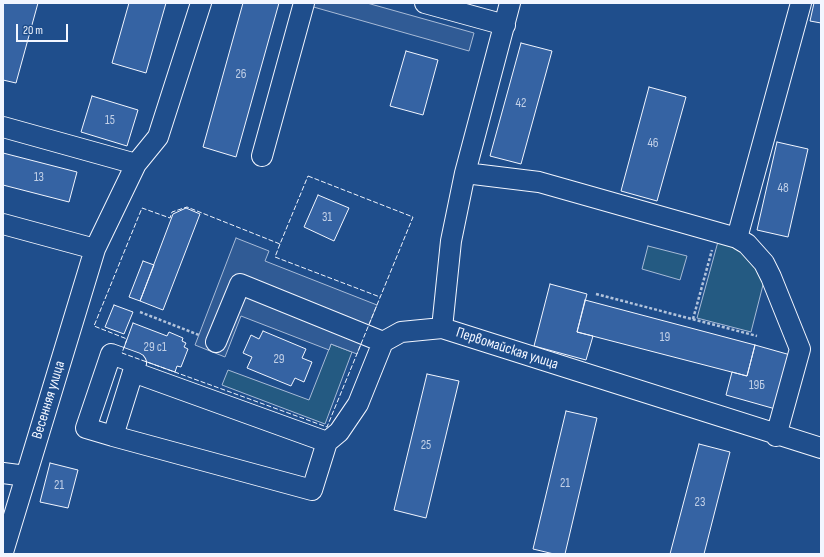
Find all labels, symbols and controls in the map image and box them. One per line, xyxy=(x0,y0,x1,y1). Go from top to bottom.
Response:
scale bar xyxy=(18,16,70,42)
text: 20 m xyxy=(23,23,43,38)
house number: 26 xyxy=(235,67,247,83)
house number: 42 xyxy=(516,96,526,112)
house number: 15 xyxy=(105,113,115,129)
house number: 46 xyxy=(647,136,659,152)
house number: 13 xyxy=(34,170,44,186)
house number: 48 xyxy=(777,181,789,197)
house number: 31 xyxy=(322,210,332,226)
street label: Первомайская улица xyxy=(454,324,560,374)
house number: 19 xyxy=(660,330,670,346)
house number: 29 с1 xyxy=(144,340,166,356)
house number: 29 xyxy=(273,352,285,368)
street label: Весенняя улица xyxy=(29,359,69,441)
house number: 19Б xyxy=(749,378,765,394)
house number: 25 xyxy=(421,438,431,454)
house number: 21 xyxy=(560,476,570,492)
house number: 21 xyxy=(54,478,64,494)
house number: 23 xyxy=(695,495,705,511)

